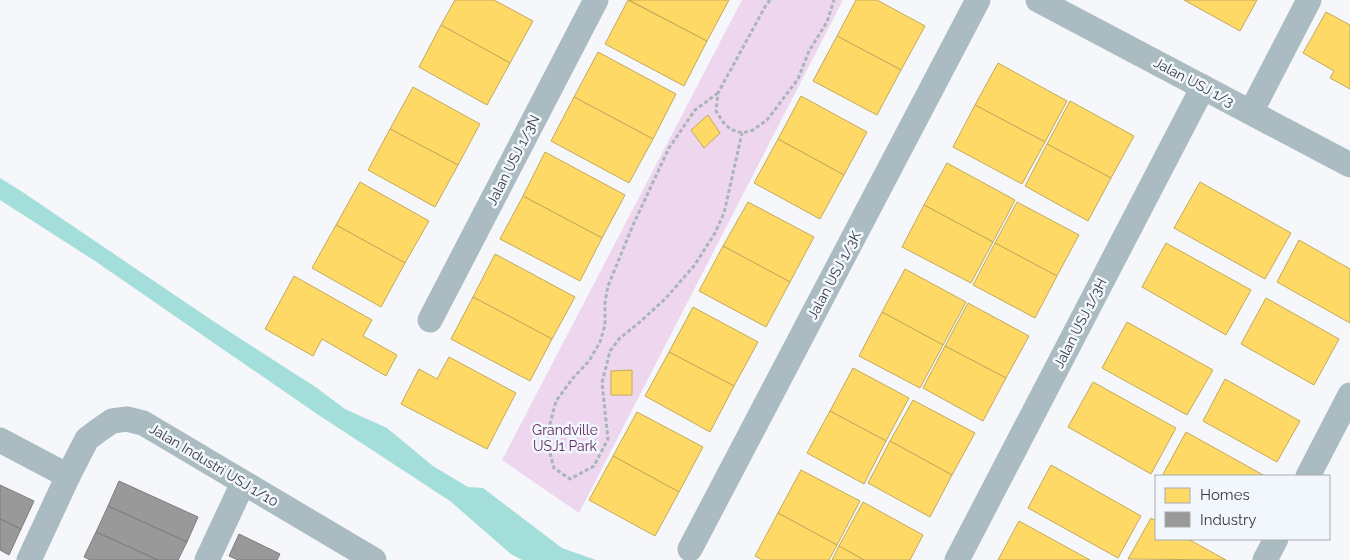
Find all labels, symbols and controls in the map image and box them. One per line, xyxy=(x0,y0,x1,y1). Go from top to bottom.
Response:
street label: Jalan USJ 1/3 xyxy=(1151,54,1237,110)
street label: Jalan USJ 1/3N xyxy=(483,112,543,208)
street label: Jalan USJ 1/3K xyxy=(804,228,864,322)
street label: Jalan USJ 1/3H xyxy=(1050,275,1110,371)
street label: Jalan Industri USJ 1/10 xyxy=(147,420,281,510)
park label: Grandville USJ1 Park xyxy=(532,422,598,454)
legend xyxy=(1155,475,1330,540)
text: Homes xyxy=(1200,486,1250,504)
text: Industry xyxy=(1200,511,1256,529)

